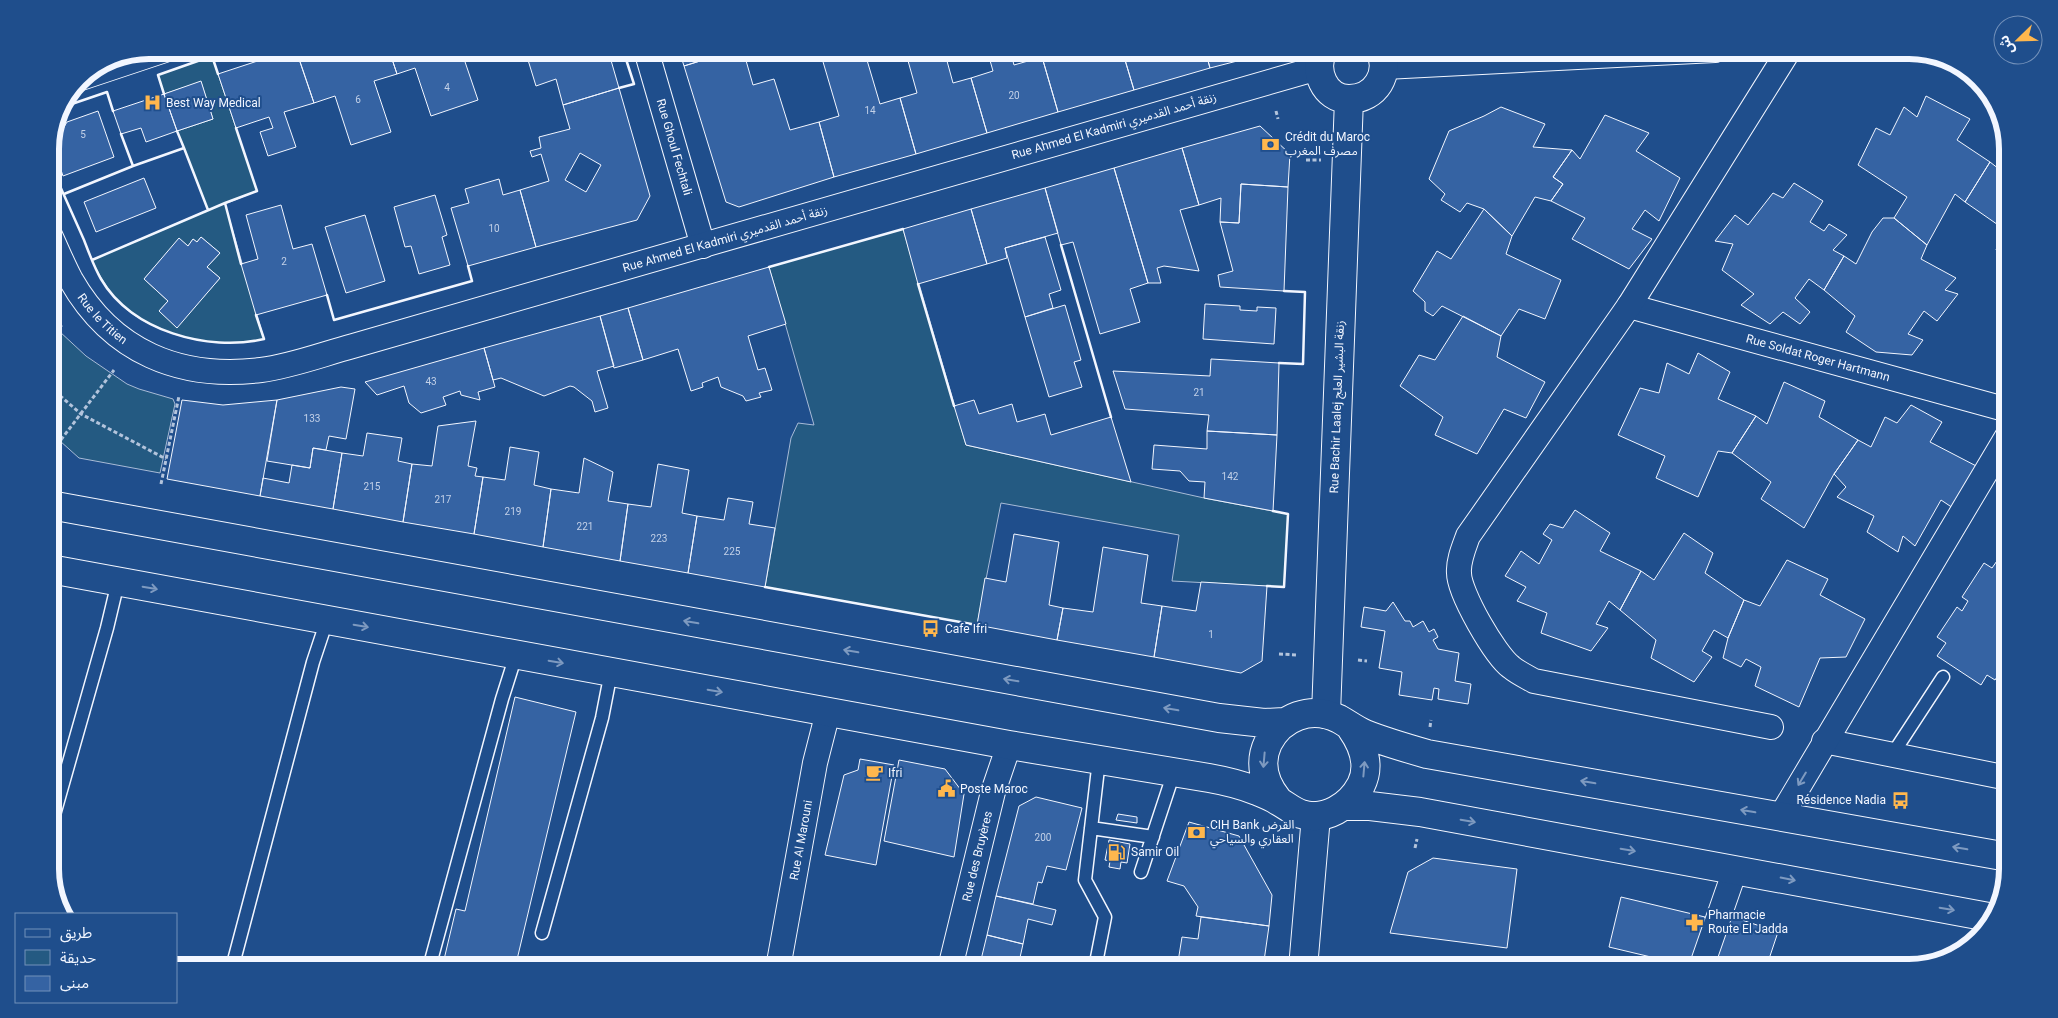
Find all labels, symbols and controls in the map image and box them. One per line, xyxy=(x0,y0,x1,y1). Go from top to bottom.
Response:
north arrow xyxy=(1993,15,2043,65)
text: ش xyxy=(1995,33,2017,57)
house number: 4 xyxy=(444,82,450,93)
street label: Rue Ahmed El Kadmiri زنقة أحمد القدميري xyxy=(1010,89,1219,165)
house number: 20 xyxy=(1008,90,1020,101)
hospital icon: Best Way Medical xyxy=(142,93,162,113)
house number: 6 xyxy=(355,94,361,105)
place label: Best Way Medical xyxy=(166,96,261,110)
street label: Rue Ghoul Fechtali xyxy=(654,97,695,197)
house number: 14 xyxy=(864,105,876,116)
house number: 5 xyxy=(80,129,86,140)
place label: Crédit du Maroc مصرف المغرب xyxy=(1285,130,1370,158)
bank icon: Crédit du Maroc مصرف المغرب xyxy=(1261,134,1281,154)
street label: Rue Ahmed El Kadmiri زنقة أحمد القدميري xyxy=(621,202,830,278)
house number: 10 xyxy=(488,223,500,234)
house number: 2 xyxy=(281,256,287,267)
street label: Rue le Titien xyxy=(75,291,130,347)
street label: Rue Bachir Laalej زنقة البشير العلج xyxy=(1327,320,1349,494)
street label: Rue Soldat Roger Hartmann xyxy=(1744,331,1892,384)
house number: 43 xyxy=(425,376,437,387)
house number: 21 xyxy=(1193,387,1205,398)
house number: 133 xyxy=(304,413,320,424)
house number: 142 xyxy=(1222,471,1239,482)
house number: 215 xyxy=(364,481,381,492)
house number: 217 xyxy=(435,494,452,505)
house number: 219 xyxy=(505,506,521,517)
house number: 221 xyxy=(577,521,593,532)
house number: 223 xyxy=(651,533,667,544)
house number: 225 xyxy=(724,546,741,557)
one-way arrow xyxy=(141,583,157,593)
one-way arrow xyxy=(684,616,700,626)
bus stop icon: Cafe Ifri xyxy=(921,619,941,639)
one-way arrow xyxy=(353,622,369,632)
place label: Cafe Ifri xyxy=(945,622,987,636)
house number: 1 xyxy=(1208,629,1214,640)
one-way arrow xyxy=(844,645,860,655)
one-way arrow xyxy=(547,657,563,667)
one-way arrow xyxy=(1004,675,1020,684)
one-way arrow xyxy=(707,687,723,697)
one-way arrow xyxy=(1163,704,1179,714)
one-way arrow xyxy=(1259,752,1269,768)
one-way arrow xyxy=(1359,761,1369,777)
cafe icon: Ifri xyxy=(864,763,884,783)
place label: Ifri xyxy=(888,766,903,780)
one-way arrow xyxy=(1796,771,1806,785)
one-way arrow xyxy=(1581,777,1597,787)
public building icon: Poste Maroc xyxy=(936,779,956,799)
place label: Poste Maroc xyxy=(960,782,1028,796)
bus stop icon: Résidence Nadia xyxy=(1890,790,1910,810)
place label: Résidence Nadia xyxy=(1796,793,1886,807)
street label: Rue Al Marouni xyxy=(787,799,815,881)
one-way arrow xyxy=(1741,805,1757,815)
street label: Rue des Bruyères xyxy=(960,810,995,903)
one-way arrow xyxy=(1459,816,1475,826)
place label: CIH Bank القرض العقاري والسياحي xyxy=(1210,818,1294,849)
bank icon: CIH Bank القرض العقاري والسياحي xyxy=(1186,822,1206,842)
house number: 200 xyxy=(1035,832,1052,843)
fuel station icon: Samir Oil xyxy=(1107,842,1127,862)
one-way arrow xyxy=(1952,843,1968,853)
place label: Samir Oil xyxy=(1131,845,1179,859)
one-way arrow xyxy=(1619,846,1635,856)
one-way arrow xyxy=(1779,875,1795,885)
one-way arrow xyxy=(1939,905,1955,915)
place label: Pharmacie Route El Jadda xyxy=(1708,908,1788,936)
pharmacy icon: Pharmacie Route El Jadda xyxy=(1684,912,1704,932)
legend xyxy=(15,913,178,1003)
text: طريق xyxy=(60,924,92,943)
text: حديقة xyxy=(60,949,96,967)
text: مبنى xyxy=(60,974,89,992)

